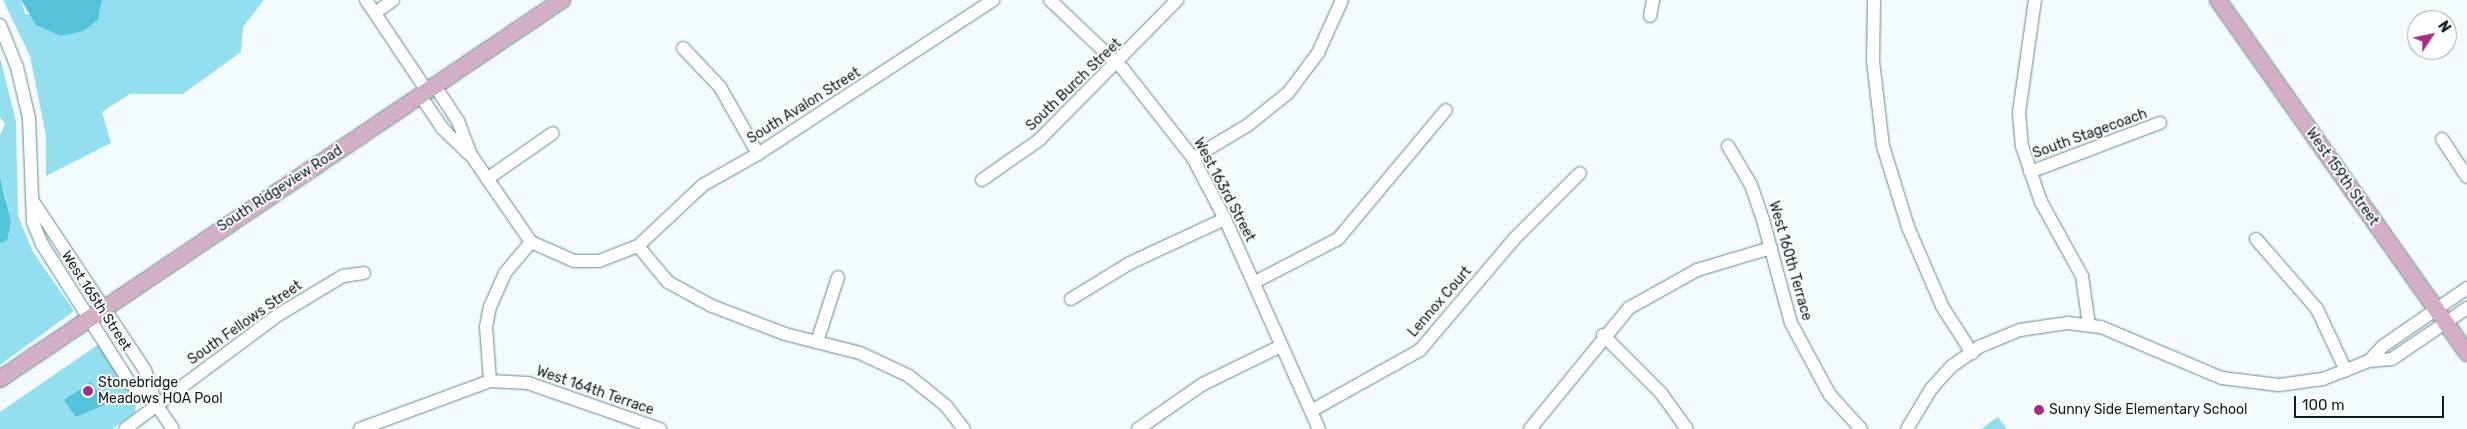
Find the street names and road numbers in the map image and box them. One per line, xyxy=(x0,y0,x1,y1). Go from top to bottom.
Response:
street label: South Burch Street xyxy=(1023,35,1125,135)
street label: South Avalon Street xyxy=(744,64,864,148)
street label: South Stagecoach xyxy=(2031,106,2149,162)
street label: West 159th Street xyxy=(2302,125,2382,229)
street label: West 163rd Street xyxy=(1190,135,1258,245)
street label: South Ridgeview Road xyxy=(214,142,346,236)
street label: West 160th Terrace xyxy=(1765,199,1815,323)
street label: West 165th Street xyxy=(58,248,134,354)
street label: Lennox Court xyxy=(1405,263,1475,341)
street label: South Fellows Street xyxy=(185,277,305,369)
street label: West 164th Terrace xyxy=(534,363,656,419)

